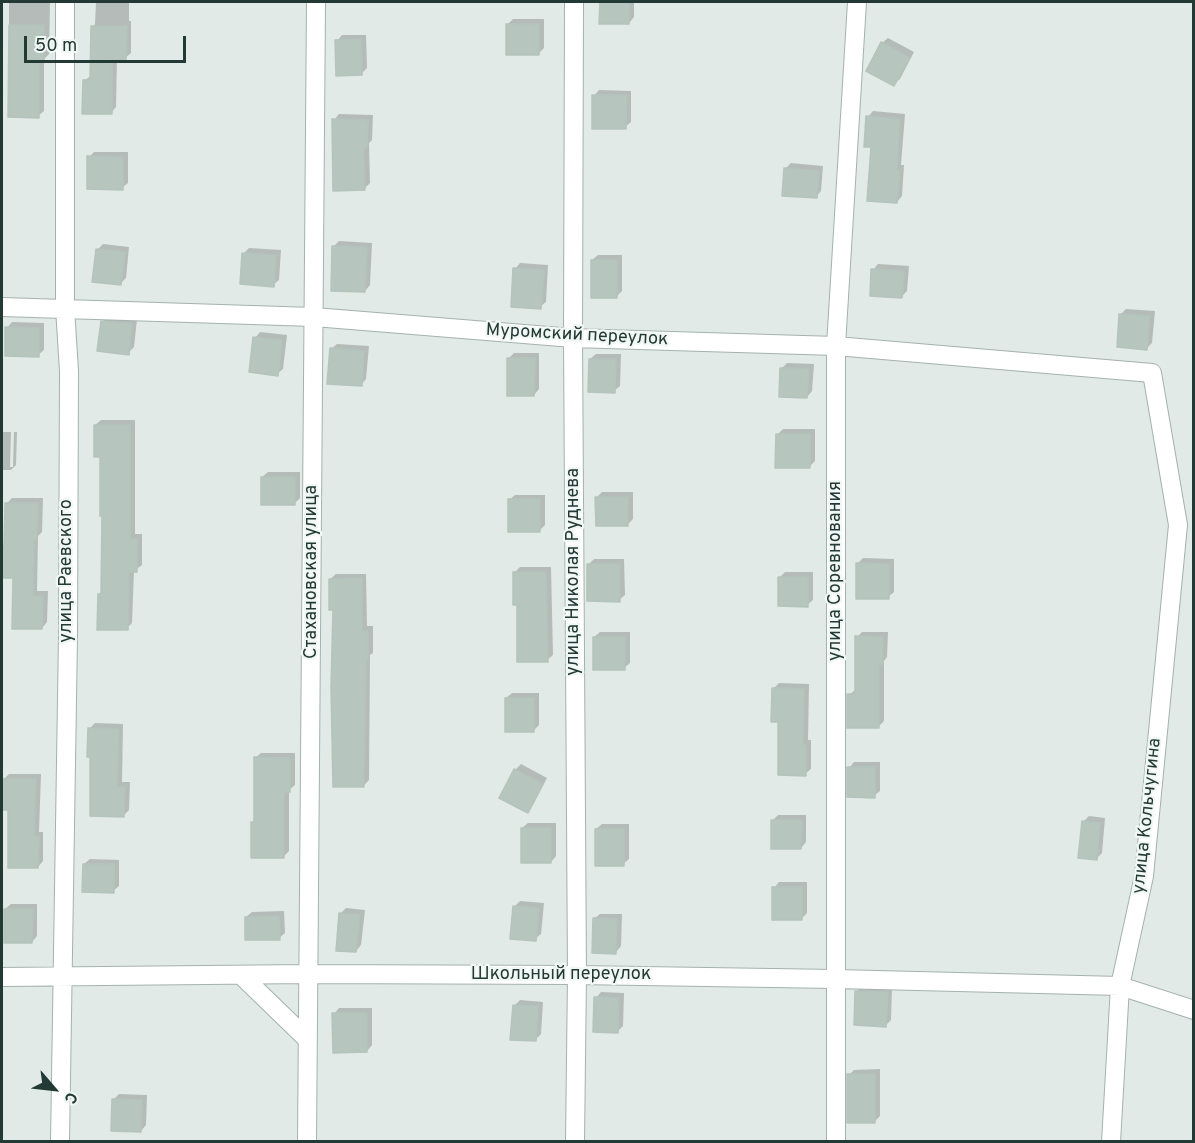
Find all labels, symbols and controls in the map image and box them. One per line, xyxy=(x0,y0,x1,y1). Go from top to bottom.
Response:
scale bar xyxy=(27,24,189,62)
text: 50 m xyxy=(35,35,77,58)
street label: Муромский переулок xyxy=(485,320,669,352)
street label: улица Николая Руднева xyxy=(563,468,585,676)
street label: улица Соревнования xyxy=(825,481,847,661)
street label: Стахановская улица xyxy=(301,485,323,659)
street label: улица Раевского xyxy=(56,499,78,643)
street label: улица Кольчугина xyxy=(1129,737,1167,895)
street label: Школьный переулок xyxy=(471,964,651,986)
north arrow xyxy=(24,1059,84,1119)
text: С xyxy=(59,1088,81,1107)

